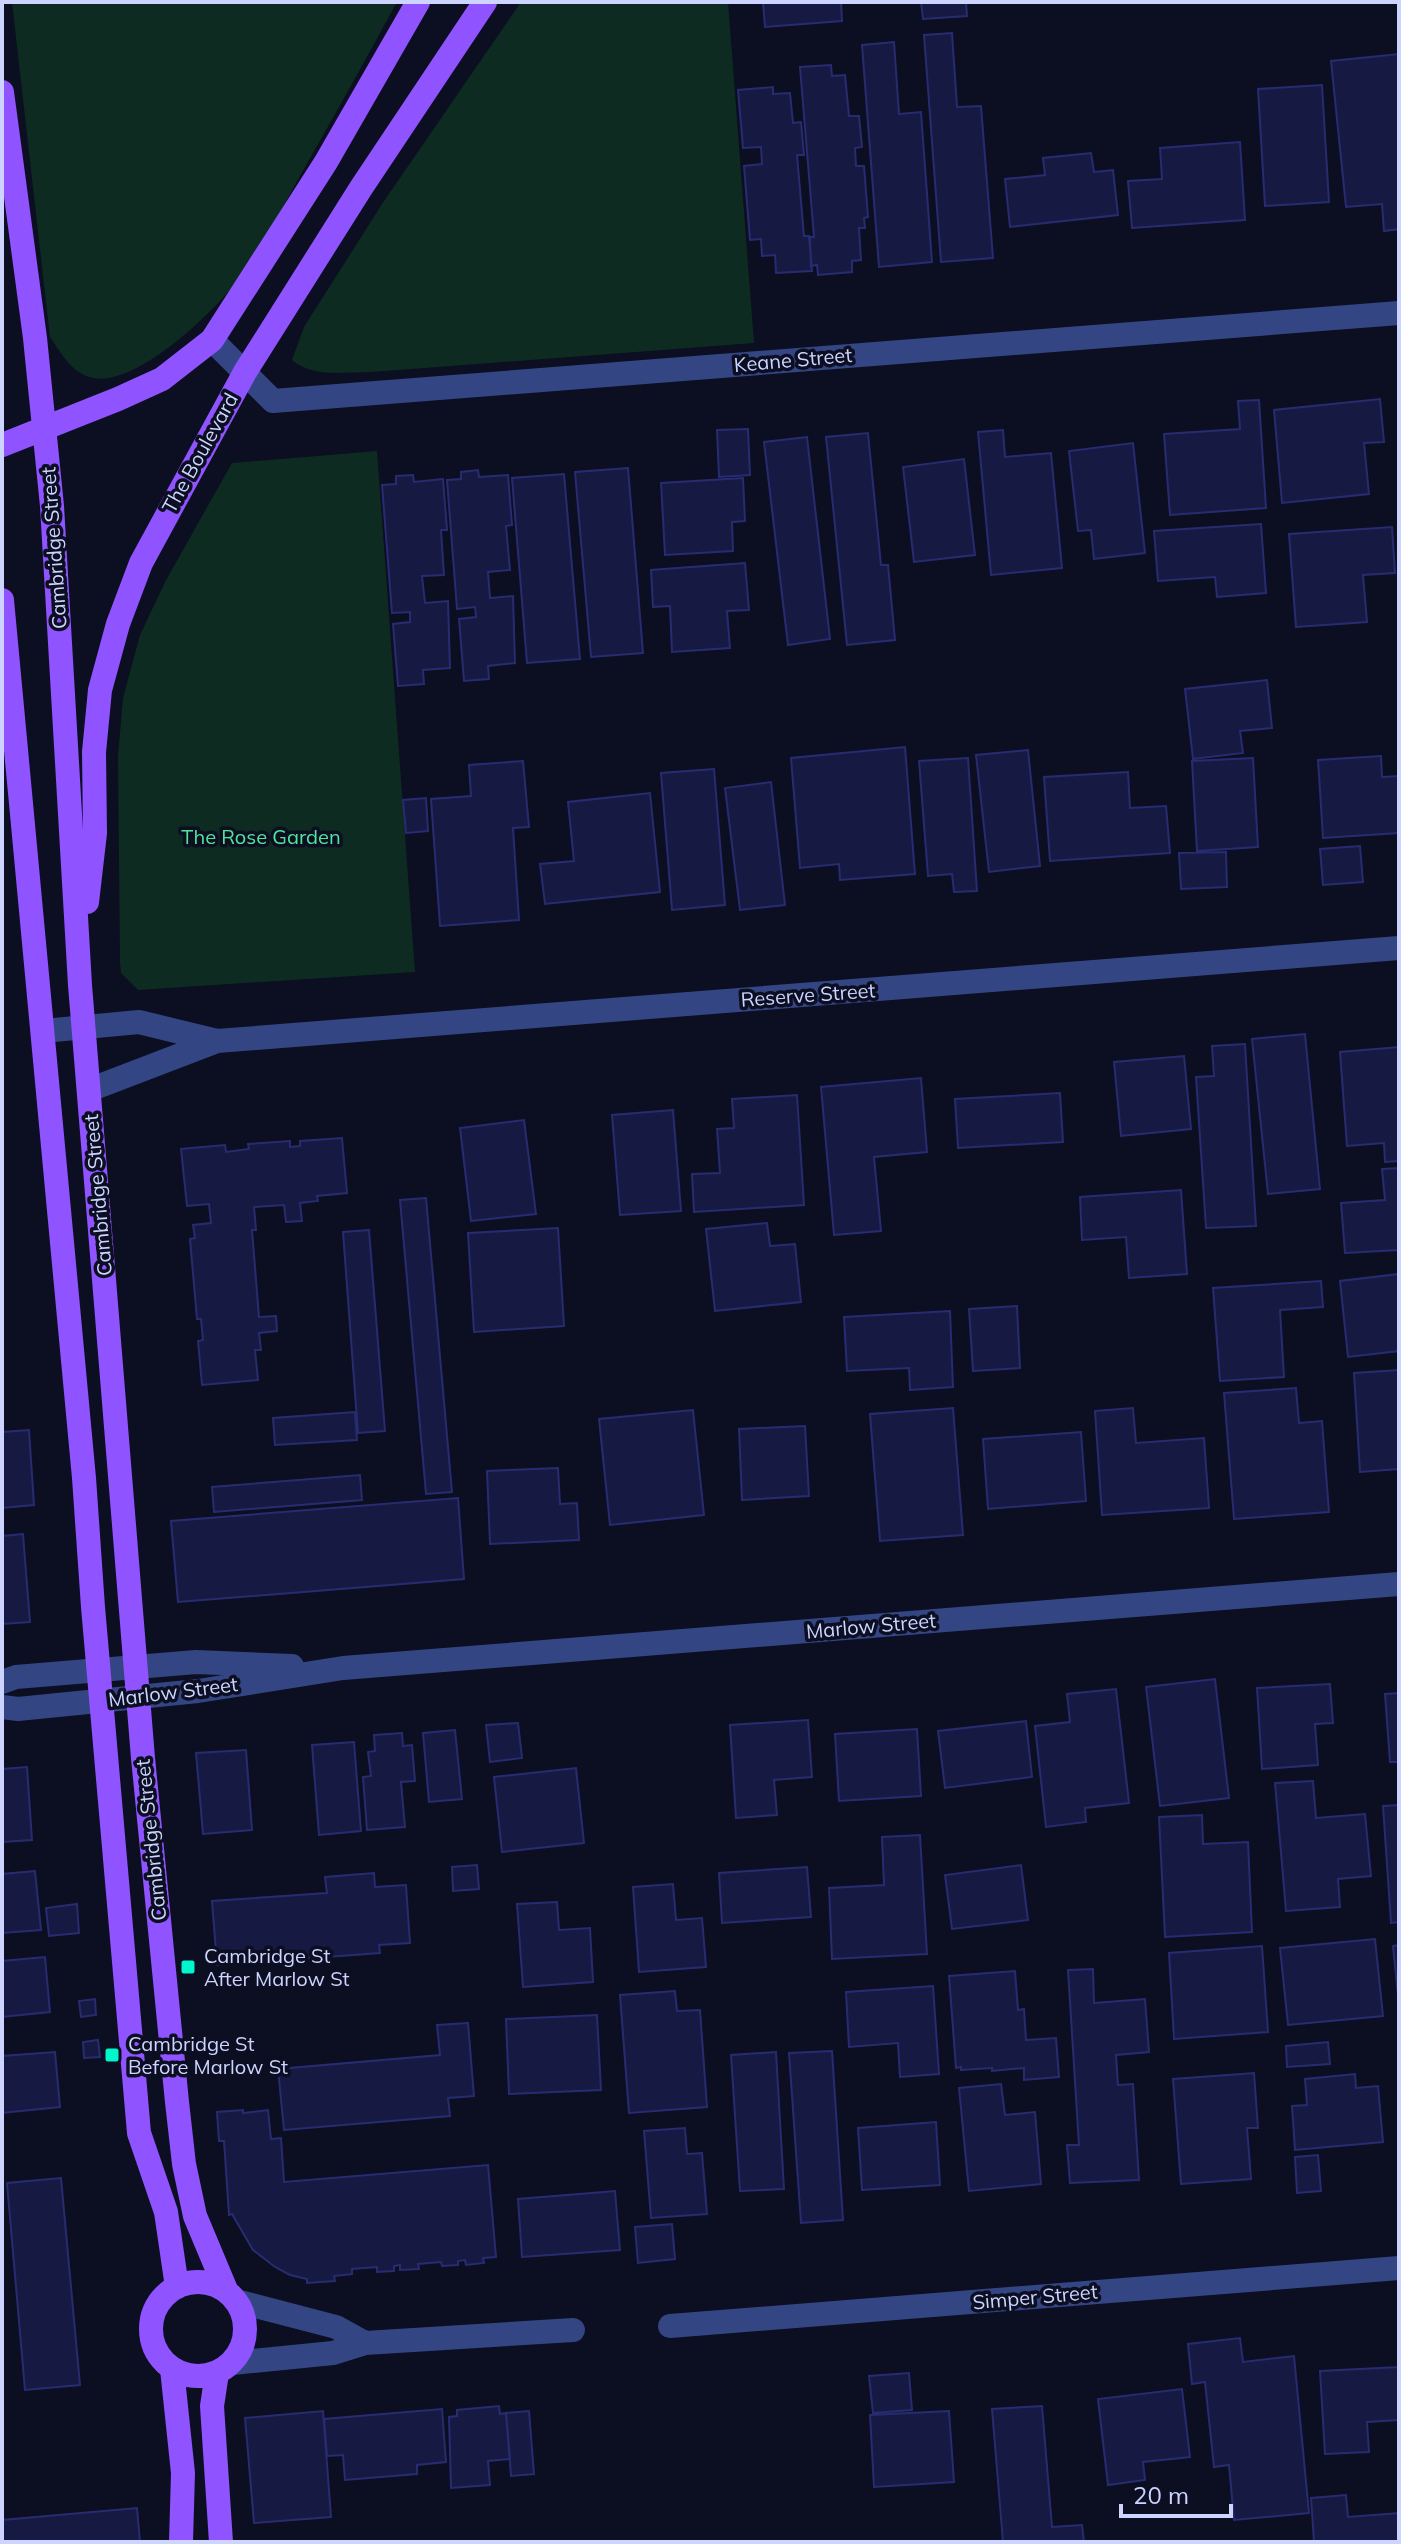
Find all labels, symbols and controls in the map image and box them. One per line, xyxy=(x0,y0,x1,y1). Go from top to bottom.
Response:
street label: Keane Street xyxy=(733,342,853,377)
street label: The Boulevard xyxy=(156,388,243,517)
street label: Cambridge Street xyxy=(35,466,72,630)
park label: The Rose Garden xyxy=(181,824,341,849)
street label: Reserve Street xyxy=(740,977,876,1012)
street label: Cambridge Street xyxy=(78,1113,117,1277)
street label: Marlow Street xyxy=(805,1607,937,1644)
street label: Marlow Street xyxy=(107,1671,239,1712)
street label: Cambridge Street xyxy=(130,1758,171,1922)
place label: Cambridge St After Marlow St xyxy=(204,1943,350,1991)
marker: Cambridge St After Marlow St xyxy=(179,1958,197,1976)
place label: Cambridge St Before Marlow St xyxy=(128,2031,288,2079)
marker: Cambridge St Before Marlow St xyxy=(103,2046,121,2064)
street label: Simper Street xyxy=(971,2279,1099,2314)
scale bar xyxy=(1121,2468,1231,2518)
text: 20 m xyxy=(1133,2480,1189,2510)

